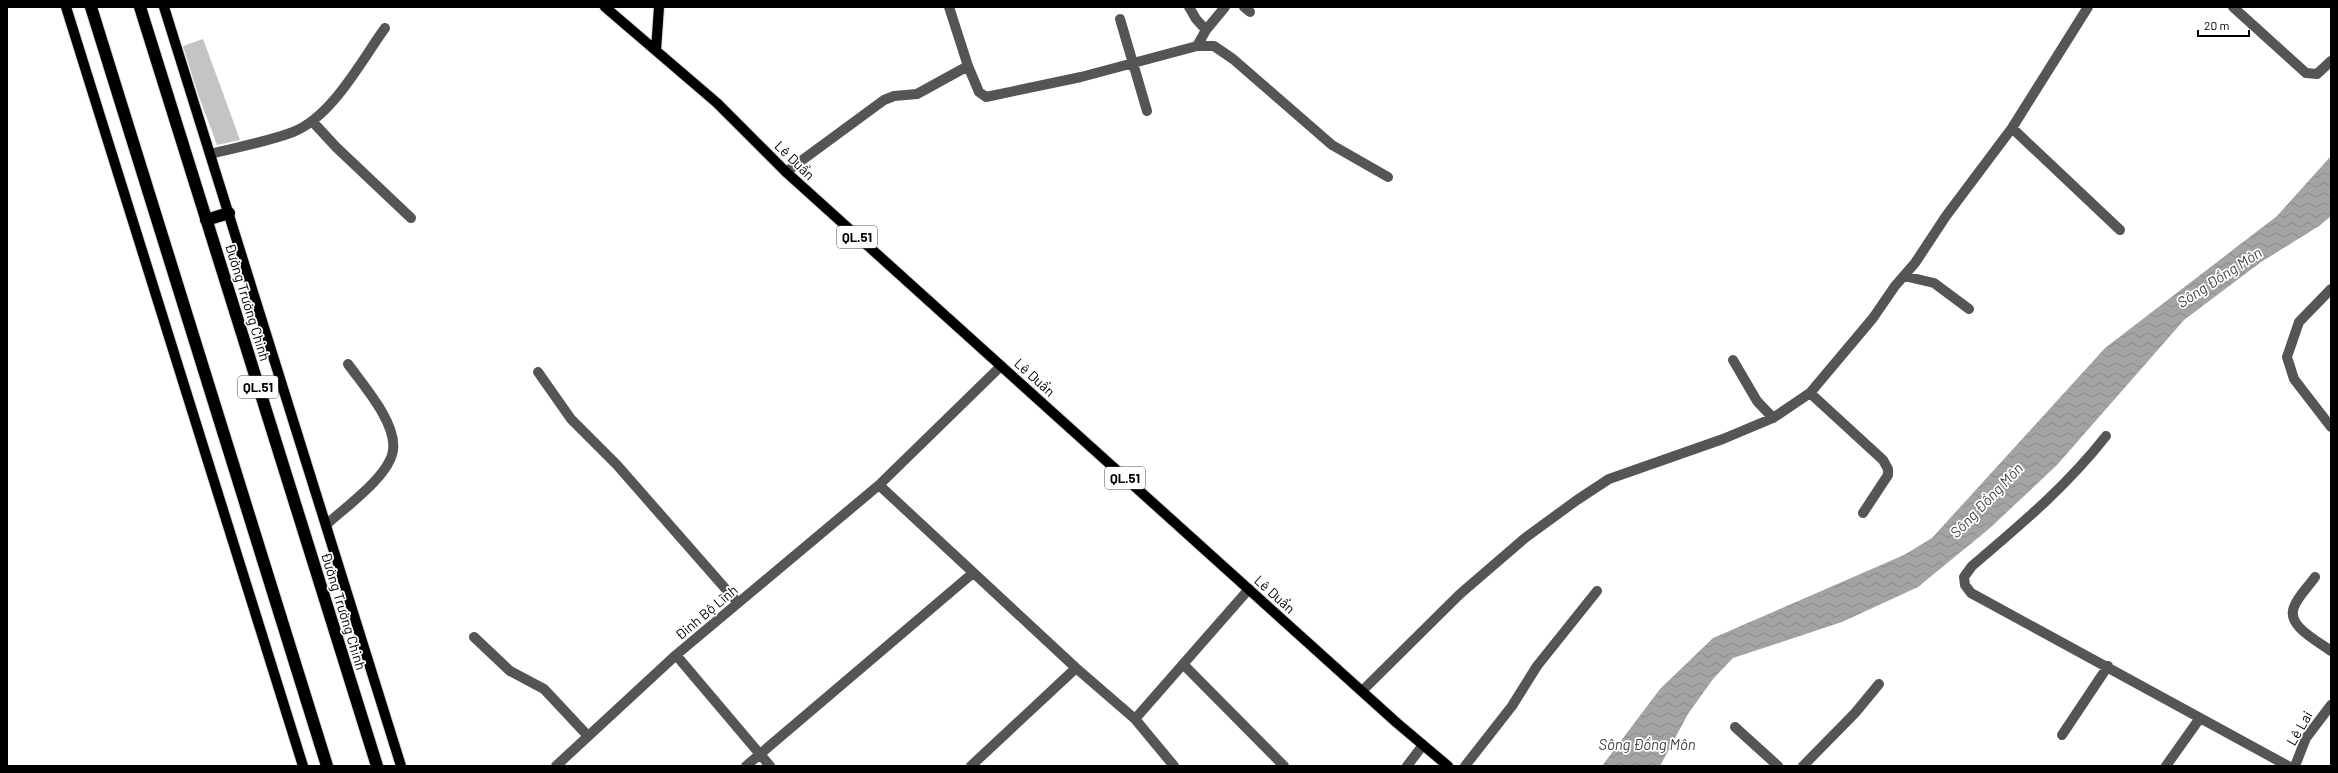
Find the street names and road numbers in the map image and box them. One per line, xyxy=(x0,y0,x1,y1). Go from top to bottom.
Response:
street label: Lê Duẩn xyxy=(772,137,818,183)
road number: QL.51 xyxy=(837,226,877,248)
street label: Đường Trường Chinh xyxy=(222,241,274,363)
street label: Lê Duẩn xyxy=(1011,354,1059,400)
road number: QL.51 xyxy=(238,376,278,398)
road number: QL.51 xyxy=(1105,467,1145,489)
street label: Đường Trường Chinh xyxy=(318,550,370,672)
street label: Lê Duẩn xyxy=(1251,571,1299,617)
street label: Đinh Bộ Lĩnh xyxy=(671,581,741,643)
street label: Lê Lai xyxy=(2282,708,2316,748)

